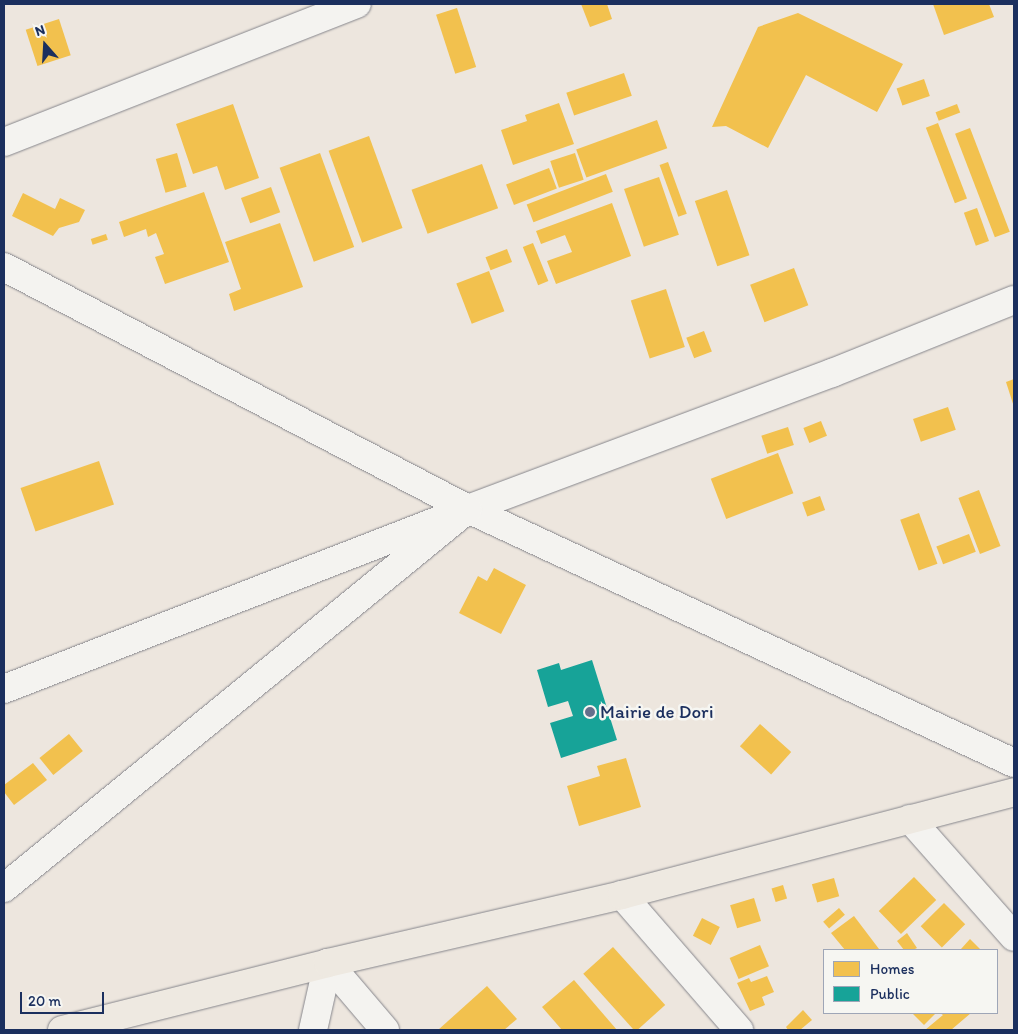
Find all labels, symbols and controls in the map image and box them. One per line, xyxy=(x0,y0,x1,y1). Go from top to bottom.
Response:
north arrow xyxy=(20,20,70,70)
text: N xyxy=(33,21,47,40)
place label: Mairie de Dori xyxy=(600,701,714,723)
marker: Mairie de Dori xyxy=(584,706,596,718)
legend xyxy=(823,949,998,1014)
text: Homes xyxy=(870,960,914,978)
scale bar xyxy=(22,982,106,1014)
text: Public xyxy=(870,985,910,1003)
text: 20 m xyxy=(28,992,61,1010)

